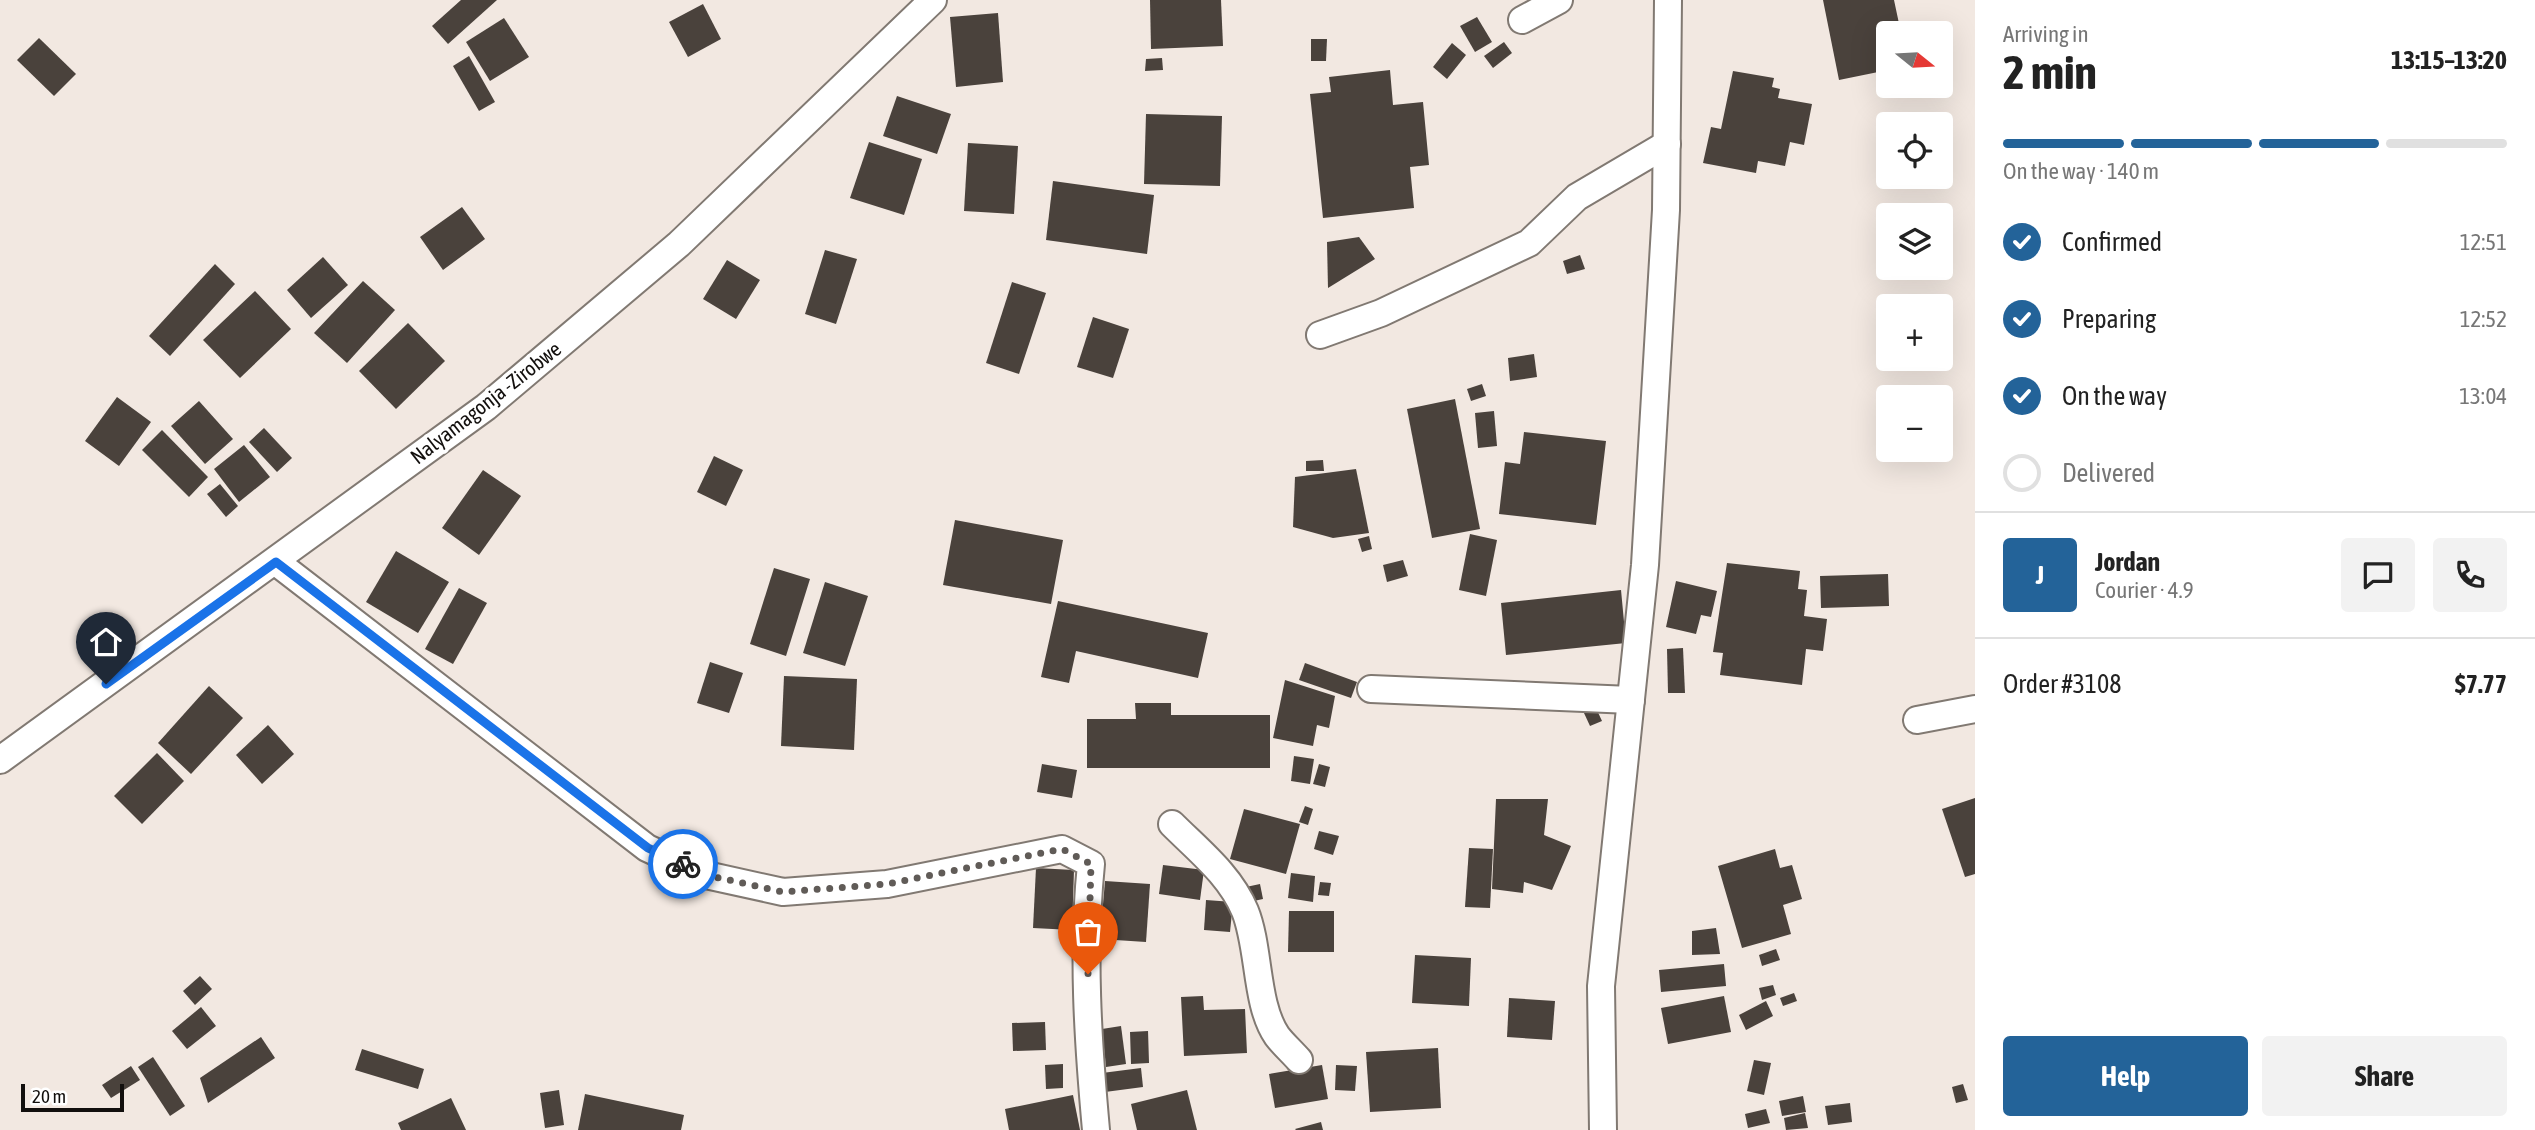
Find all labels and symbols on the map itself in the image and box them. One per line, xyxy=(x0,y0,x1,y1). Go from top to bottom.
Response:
north arrow xyxy=(1876,21,1953,98)
street label: Nalyamagonja -Zirobwe xyxy=(406,336,565,468)
pin xyxy=(76,612,136,684)
courier xyxy=(648,829,718,899)
pin xyxy=(1058,902,1118,974)
scale bar xyxy=(21,1081,124,1113)

